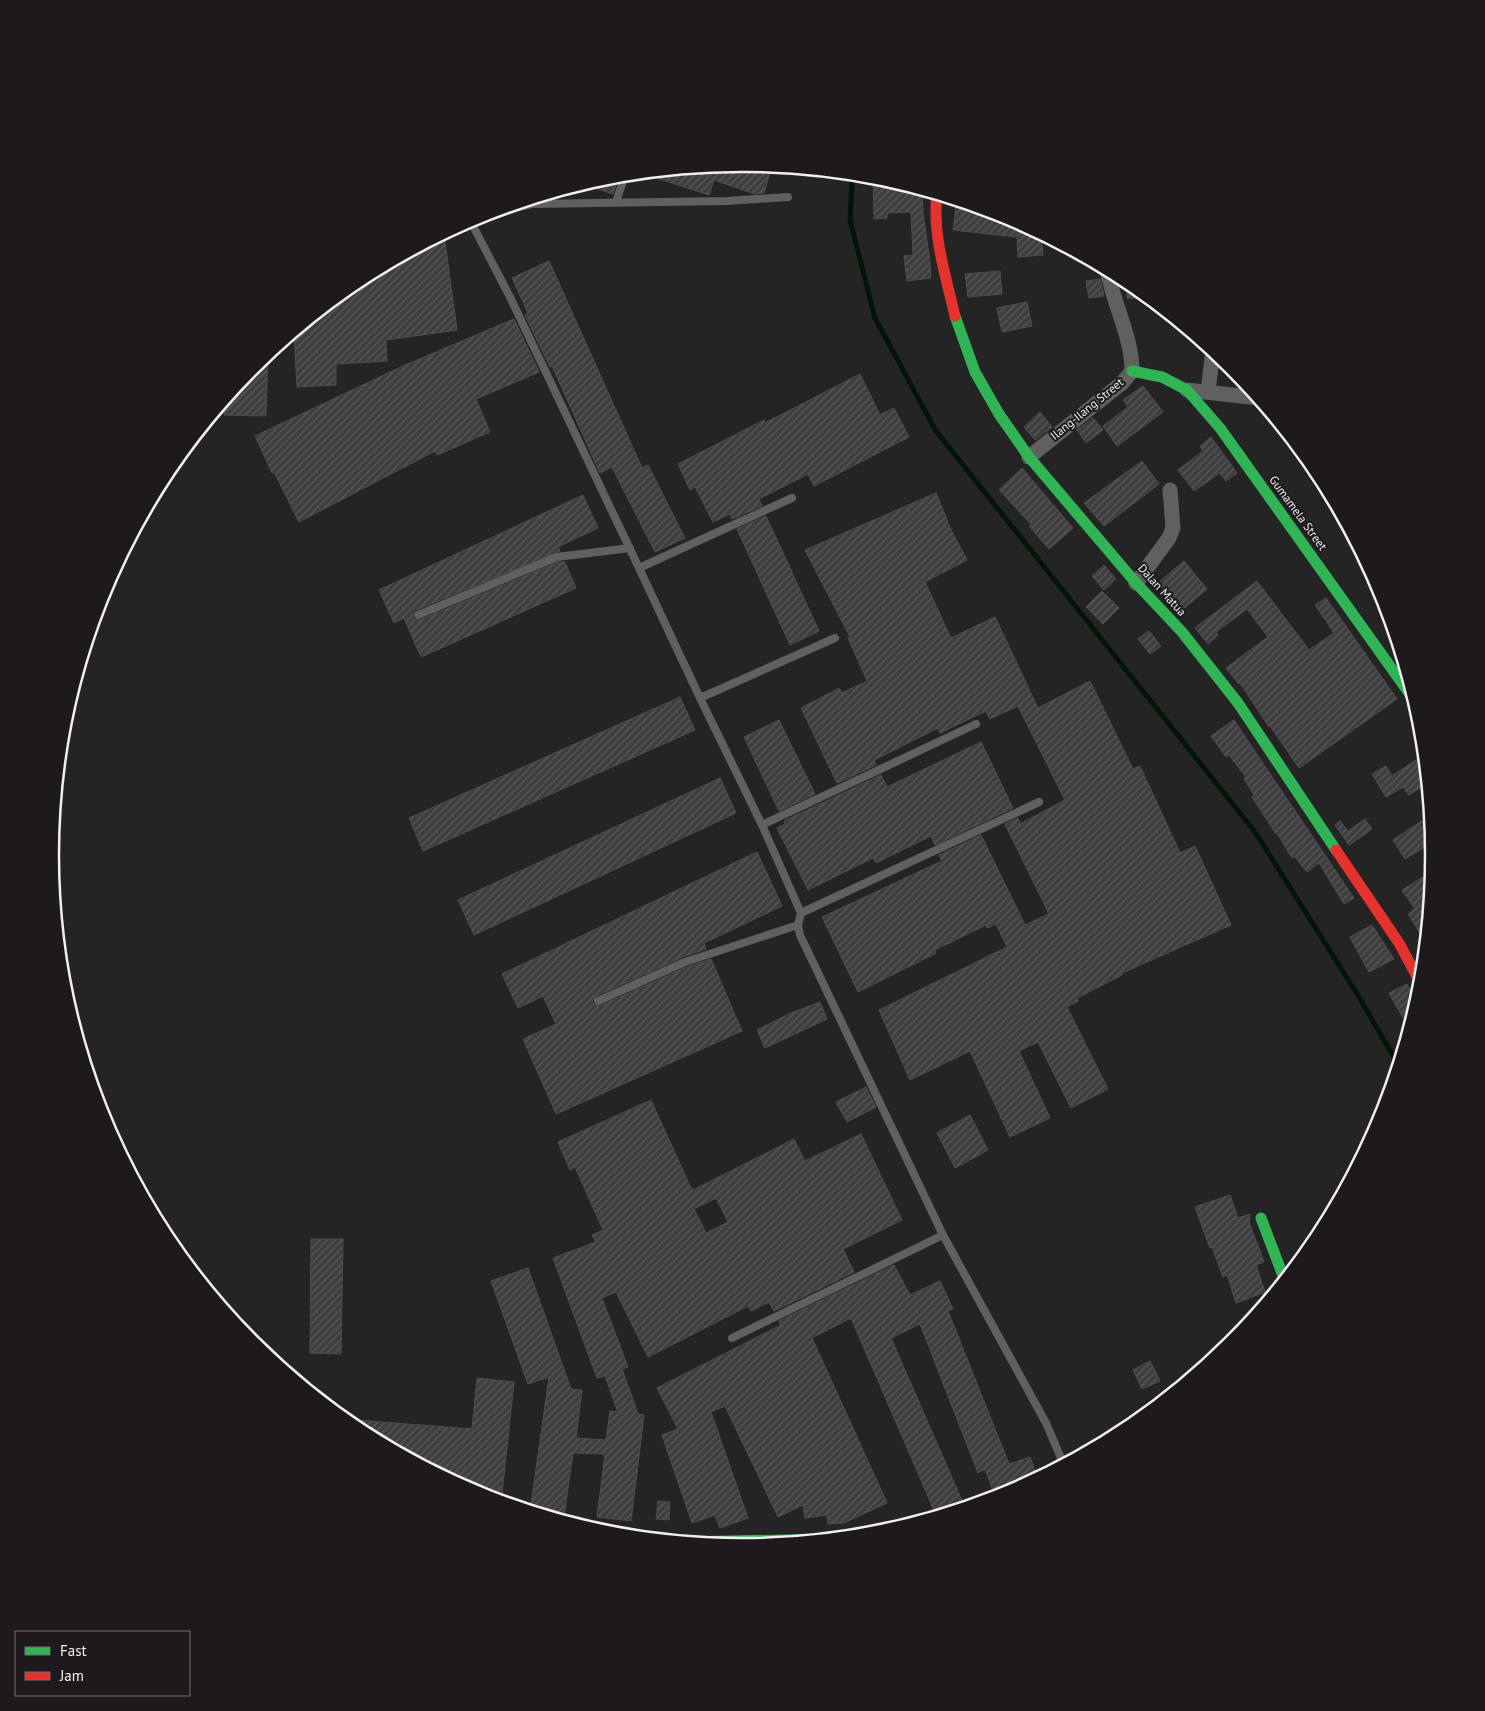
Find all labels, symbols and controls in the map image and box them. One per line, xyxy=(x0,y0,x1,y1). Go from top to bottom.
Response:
street label: Ilang-Ilang Street xyxy=(1047,374,1126,443)
street label: Gumamela Street xyxy=(1266,472,1331,553)
street label: Dalan Matua xyxy=(1135,561,1190,619)
legend xyxy=(15,1631,190,1696)
text: Fast xyxy=(60,1641,87,1660)
text: Jam xyxy=(59,1666,84,1685)

